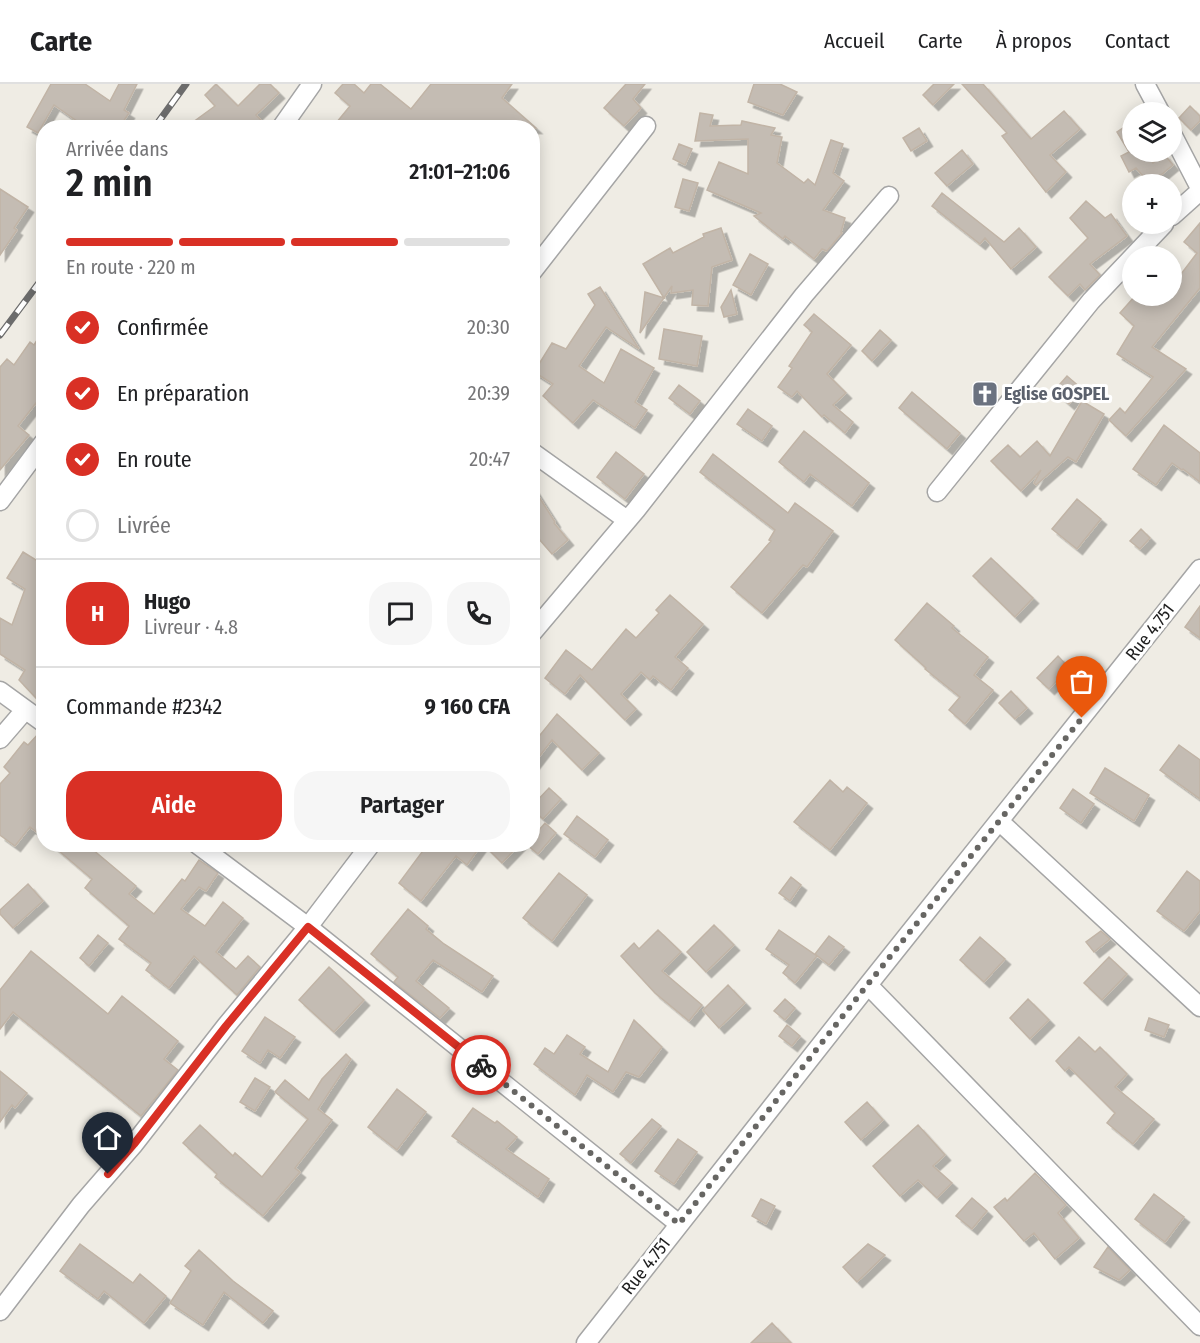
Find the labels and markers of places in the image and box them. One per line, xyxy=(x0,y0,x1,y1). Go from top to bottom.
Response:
church icon: Eglise GOSPEL xyxy=(970,379,1000,409)
place label: Eglise GOSPEL xyxy=(1004,383,1110,405)
pin xyxy=(1056,656,1107,718)
pin xyxy=(82,1112,133,1174)

